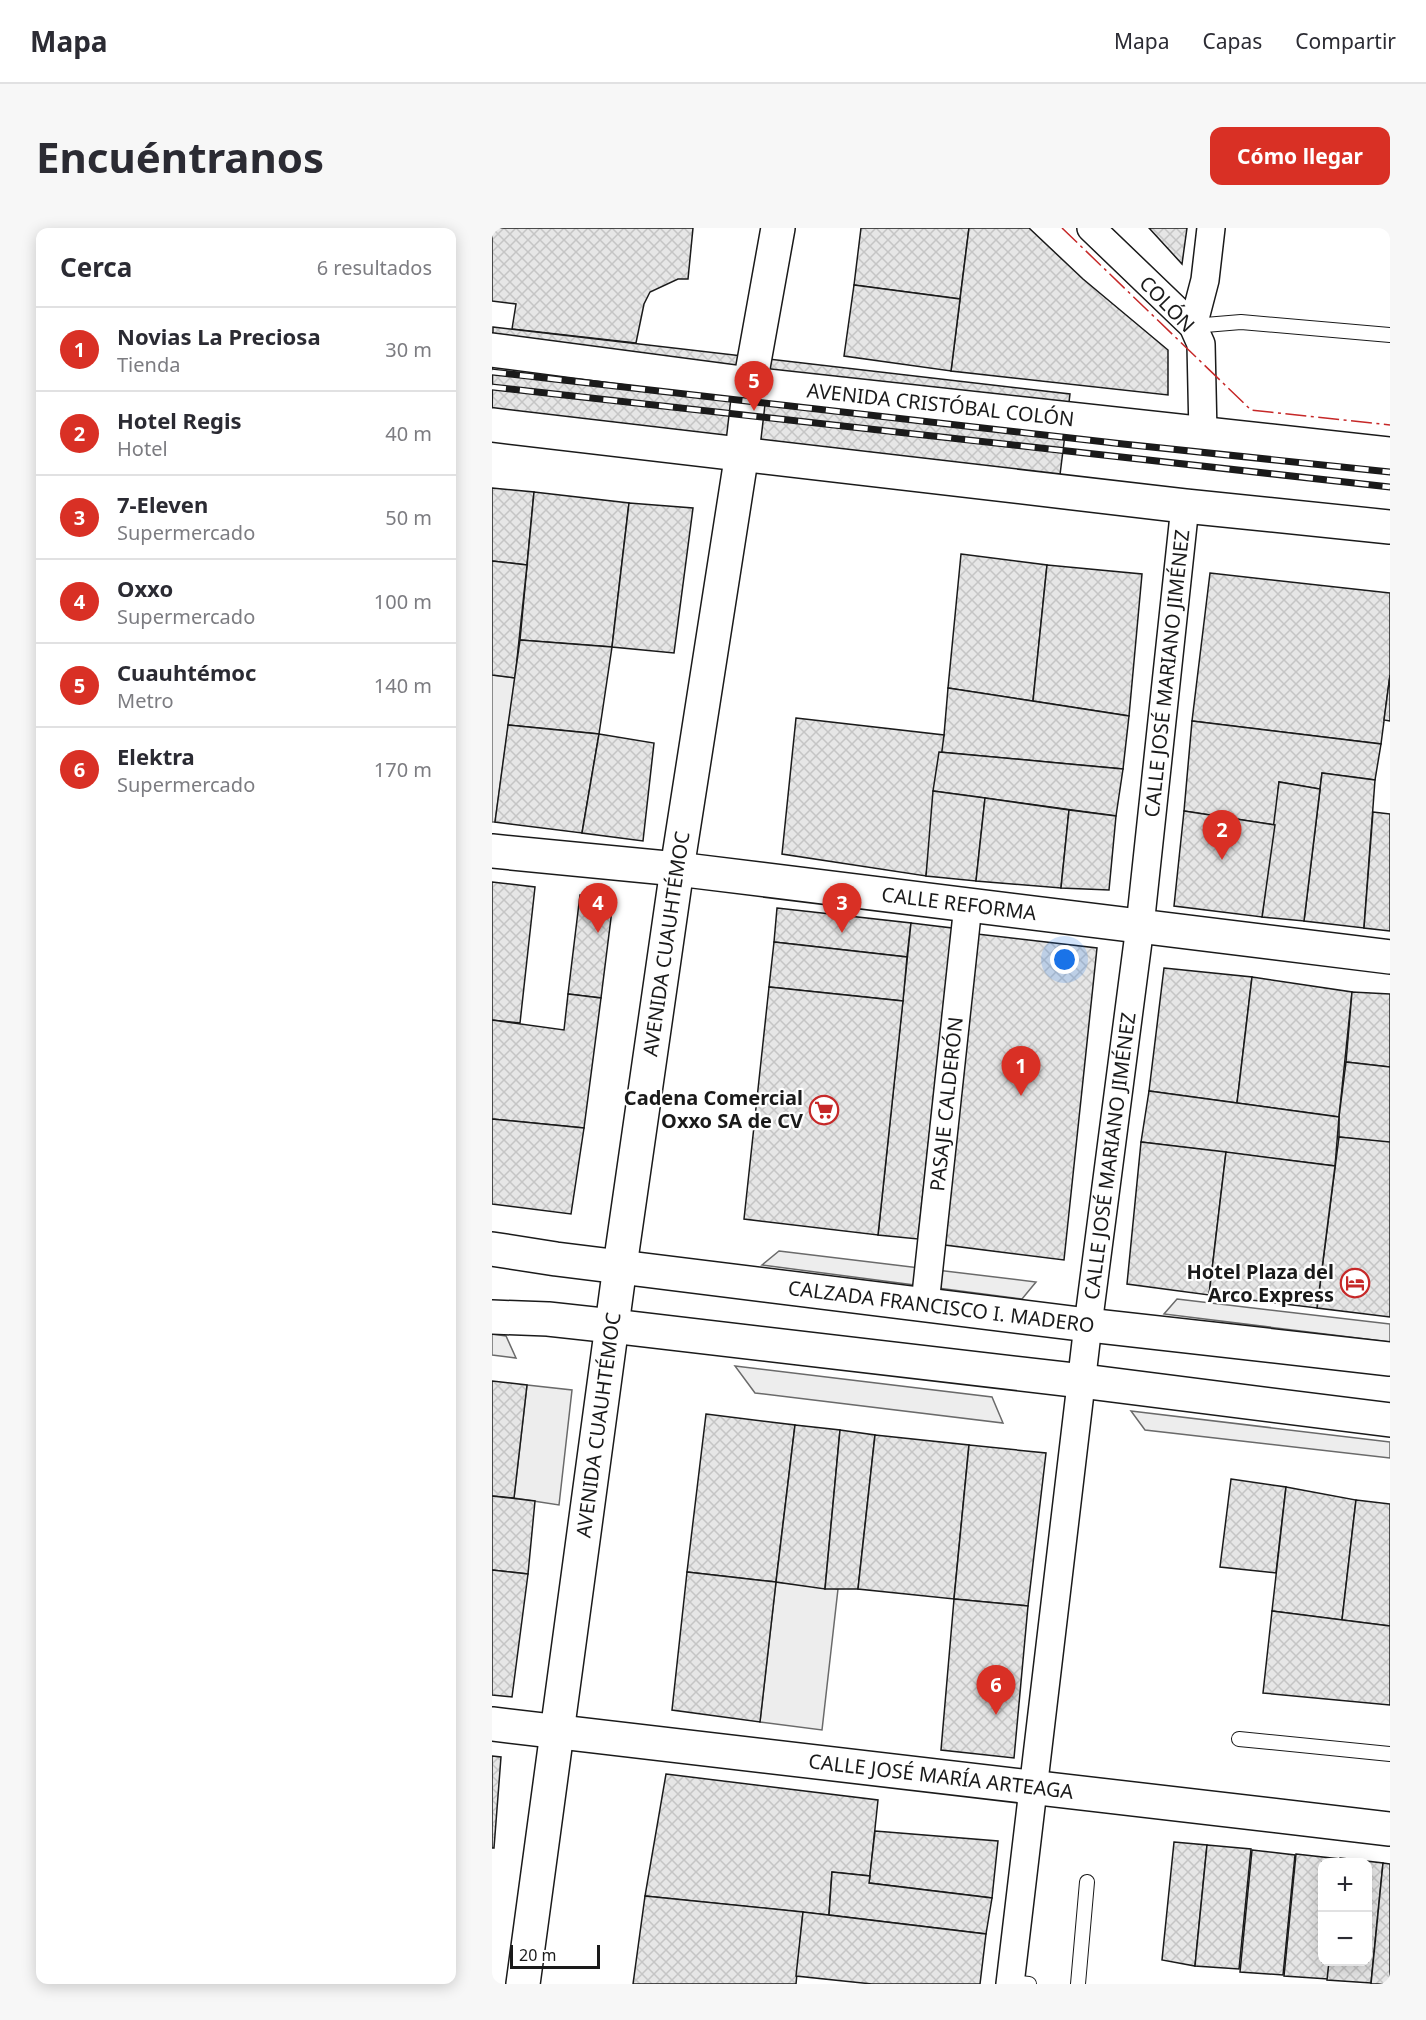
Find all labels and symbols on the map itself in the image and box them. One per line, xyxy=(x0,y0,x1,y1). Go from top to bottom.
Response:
street label: COLÓN xyxy=(1134,270,1201,338)
pin: 5 xyxy=(734,362,774,411)
street label: AVENIDA CRISTÓBAL COLÓN xyxy=(806,376,1076,432)
street label: CALLE JOSÉ MARIANO JIMÉNEZ xyxy=(1138,528,1195,819)
pin: 2 xyxy=(1202,810,1242,860)
street label: AVENIDA CUAUHTÉMOC xyxy=(636,829,696,1058)
street label: CALLE REFORMA xyxy=(880,880,1038,926)
pin: 4 xyxy=(578,884,618,933)
pin: 3 xyxy=(822,884,862,933)
your location xyxy=(1050,945,1079,974)
street label: CALLE JOSÉ MARIANO JIMÉNEZ xyxy=(1077,1011,1142,1301)
street label: PASAJE CALDERÓN xyxy=(923,1015,969,1193)
pin: 1 xyxy=(1002,1046,1040,1096)
place label: Cadena Comercial Oxxo SA de CV xyxy=(624,1084,803,1134)
supermarket icon: Cadena Comercial Oxxo SA de CV xyxy=(808,1094,840,1126)
place label: Hotel Plaza del Arco Express xyxy=(1186,1258,1334,1308)
hotel icon: Hotel Plaza del Arco Express xyxy=(1339,1267,1371,1299)
street label: CALZADA FRANCISCO I. MADERO xyxy=(786,1274,1096,1339)
street label: AVENIDA CUAUHTÉMOC xyxy=(569,1310,627,1539)
pin: 6 xyxy=(976,1666,1016,1715)
street label: CALLE JOSÉ MARÍA ARTEAGA xyxy=(807,1747,1075,1805)
scale bar xyxy=(510,1942,600,1970)

